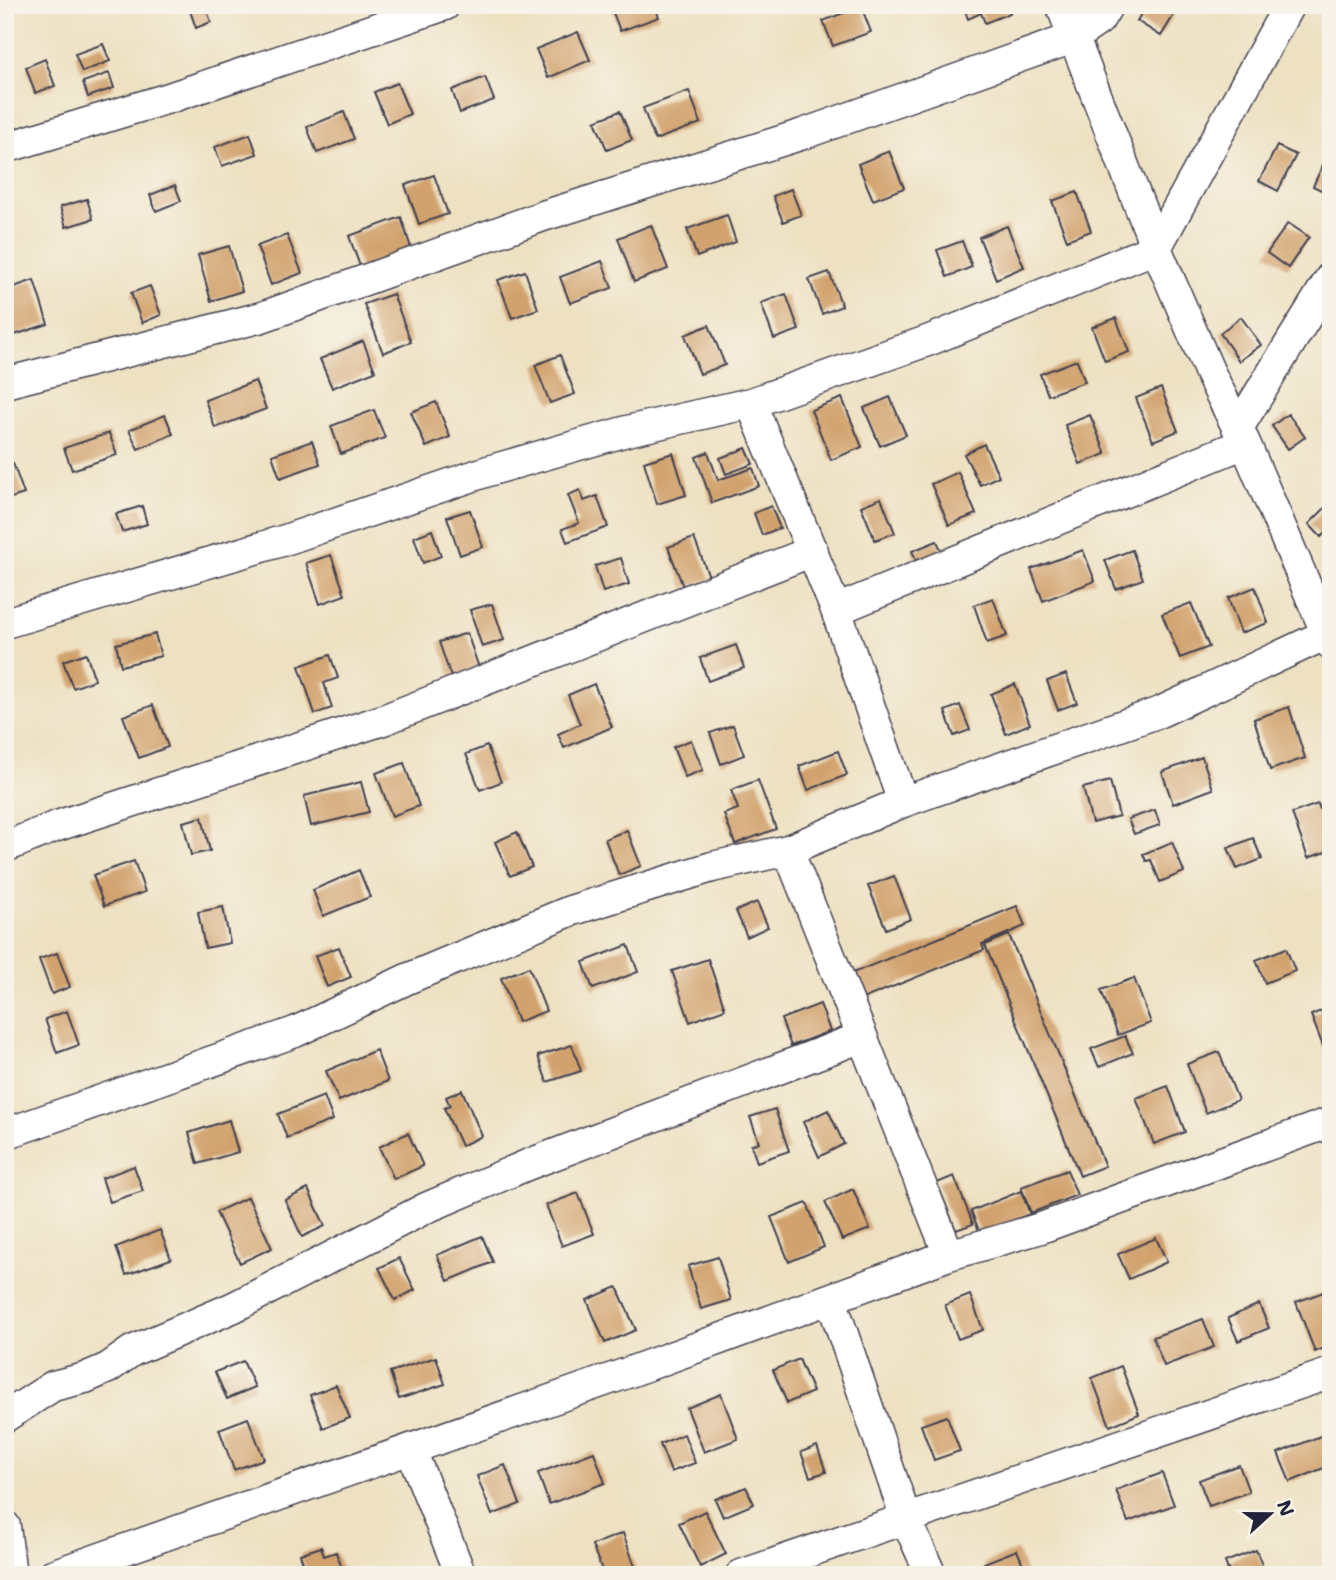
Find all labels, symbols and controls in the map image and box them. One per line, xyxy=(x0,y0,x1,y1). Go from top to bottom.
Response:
north arrow xyxy=(1234,1478,1304,1548)
text: N xyxy=(1271,1497,1300,1520)

